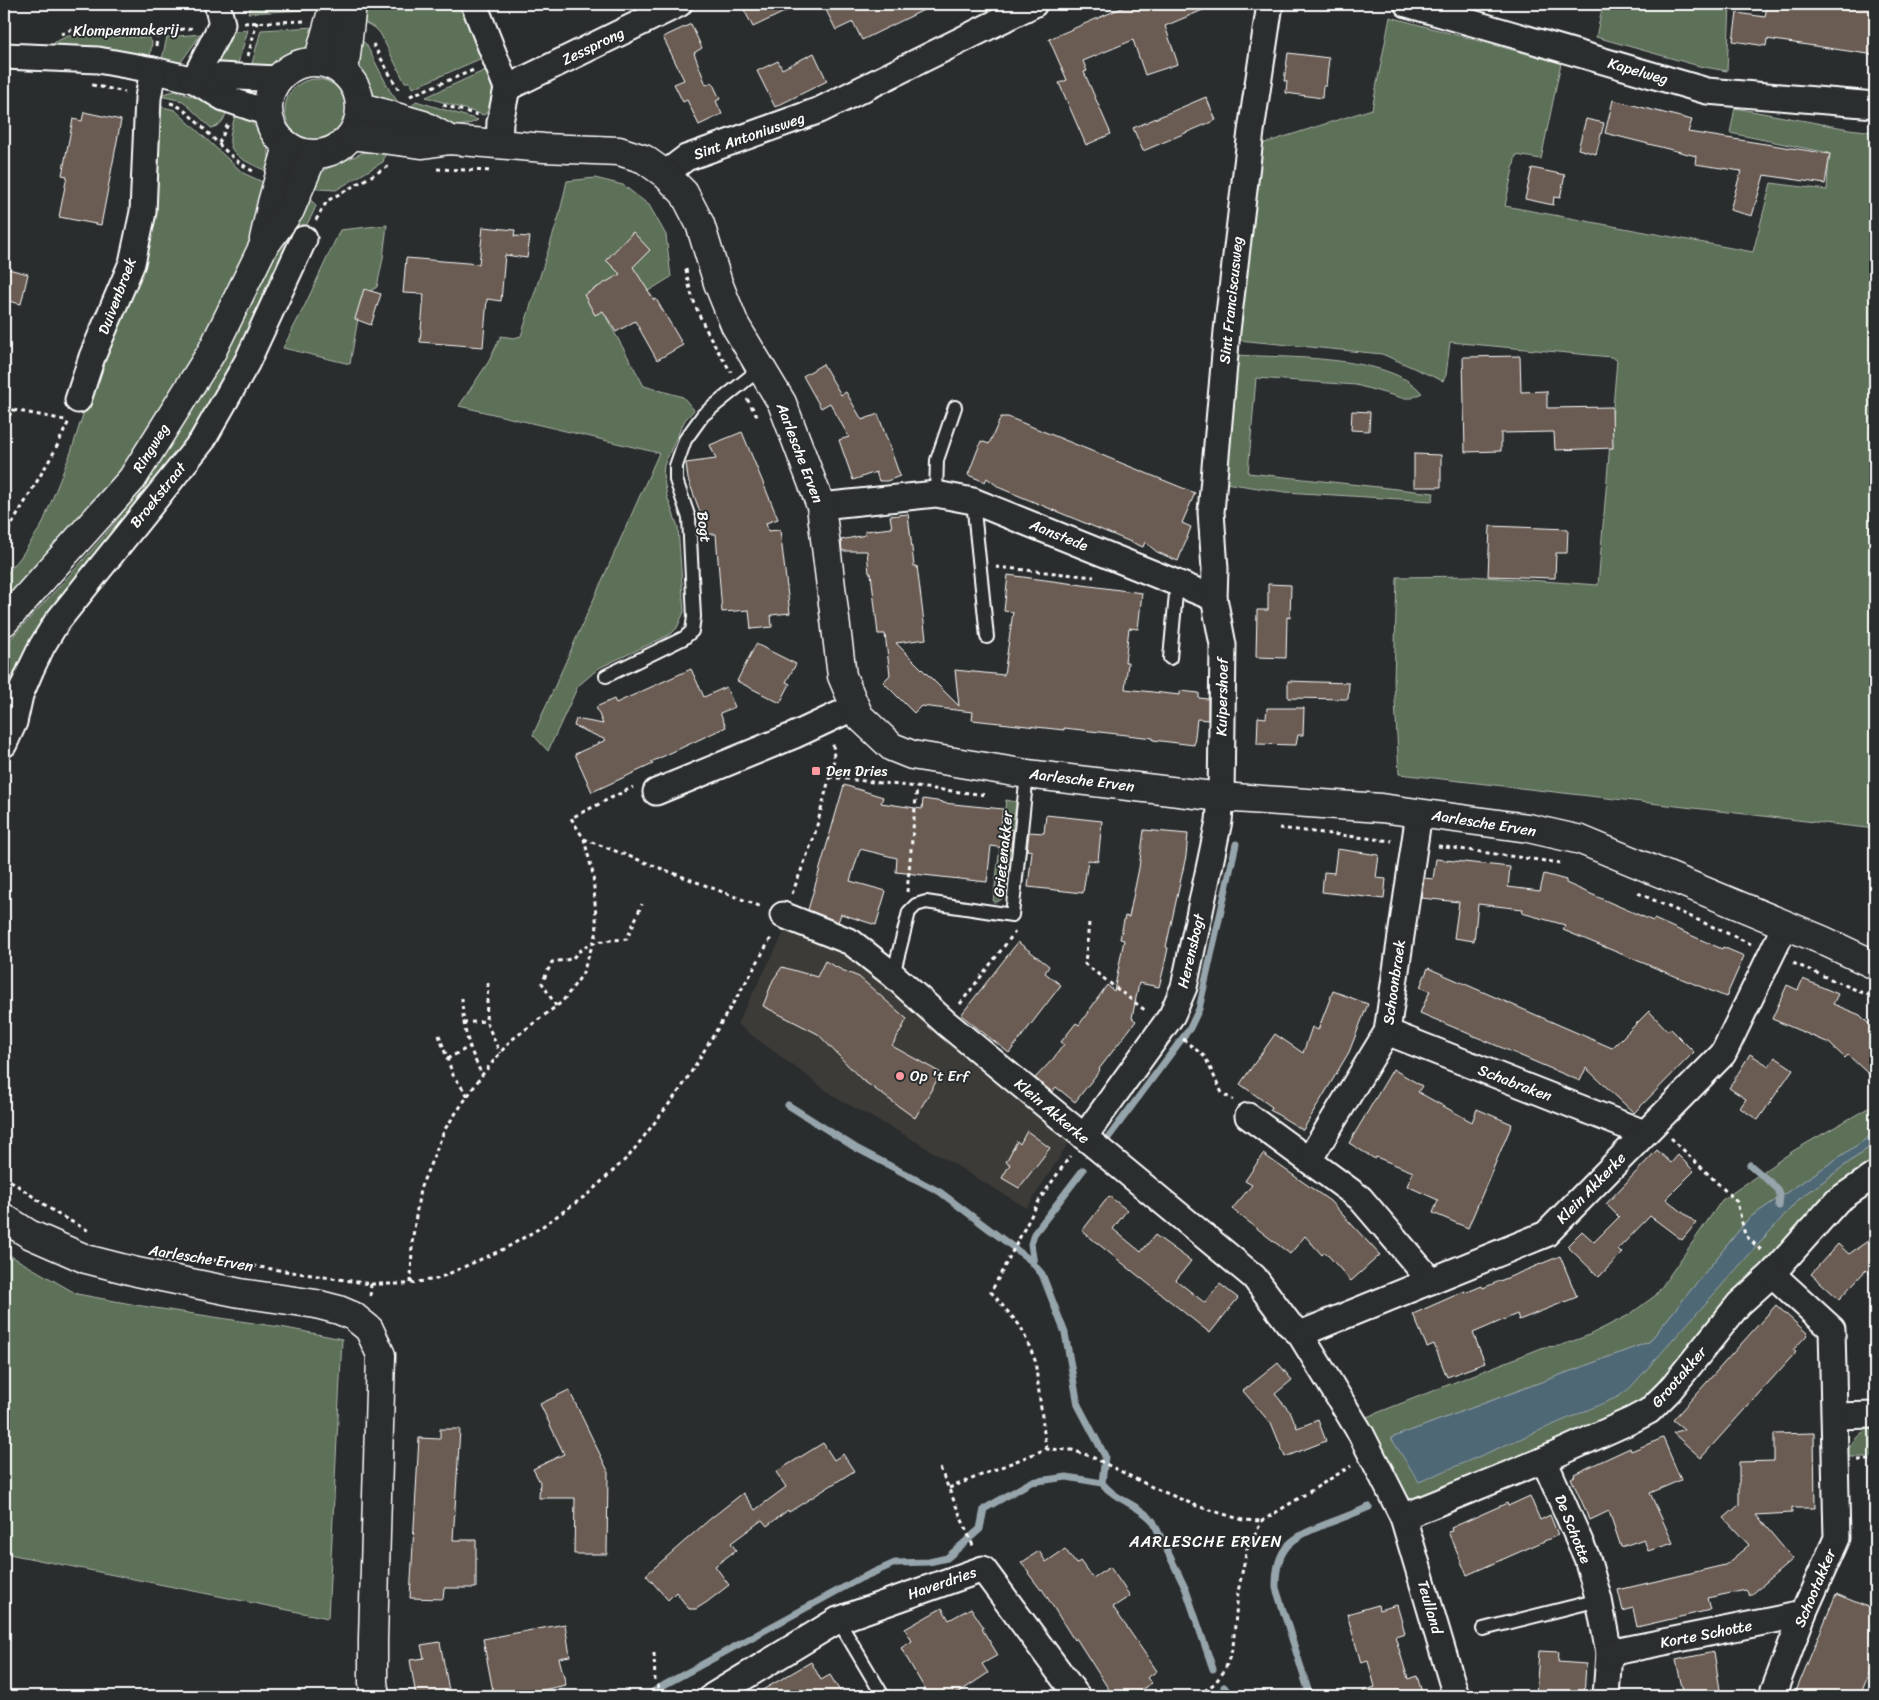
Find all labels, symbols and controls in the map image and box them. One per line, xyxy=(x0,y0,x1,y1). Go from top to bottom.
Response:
street label: Klompenmakerij xyxy=(73,16,179,44)
street label: Zessprong xyxy=(557,20,629,72)
street label: Kapelweg xyxy=(1605,50,1672,92)
street label: Sint Antoniusweg xyxy=(690,105,809,167)
street label: Sint Franciscusweg xyxy=(1211,235,1251,365)
street label: Duivenbroek xyxy=(90,254,144,338)
street label: Aarlesche Erven xyxy=(769,398,831,507)
street label: Ringweg xyxy=(126,418,177,478)
street label: Broekstraat xyxy=(123,455,194,534)
street label: Bogt xyxy=(689,510,719,545)
street label: Aanstede xyxy=(1025,511,1092,559)
street label: Kuipershoef xyxy=(1208,656,1236,736)
place label: Den Dries xyxy=(826,758,888,784)
street label: Aarlesche Erven xyxy=(1027,761,1136,799)
marker: Den Dries xyxy=(810,765,822,777)
street label: Aarlesche Erven xyxy=(1429,802,1538,844)
street label: Grietenakker xyxy=(986,809,1021,898)
street label: Herensbogt xyxy=(1170,910,1212,991)
street label: Schoonbraek xyxy=(1375,938,1413,1026)
street label: Schabraken xyxy=(1474,1057,1556,1109)
place label: Op 't Erf xyxy=(910,1063,971,1089)
marker: Op 't Erf xyxy=(894,1070,906,1082)
street label: Klein Akkerke xyxy=(1008,1071,1096,1151)
street label: Klein Akkerke xyxy=(1550,1146,1633,1230)
street label: Aarlesche Erven xyxy=(146,1237,255,1279)
street label: Grootakker xyxy=(1645,1340,1714,1414)
street label: De Schotte xyxy=(1547,1490,1599,1568)
district label: AARLESCHE ERVEN xyxy=(1128,1527,1283,1556)
street label: Schootakker xyxy=(1787,1544,1844,1631)
street label: Haverdries xyxy=(904,1559,980,1607)
street label: Teulland xyxy=(1410,1577,1450,1638)
street label: Korte Schotte xyxy=(1658,1612,1755,1656)

